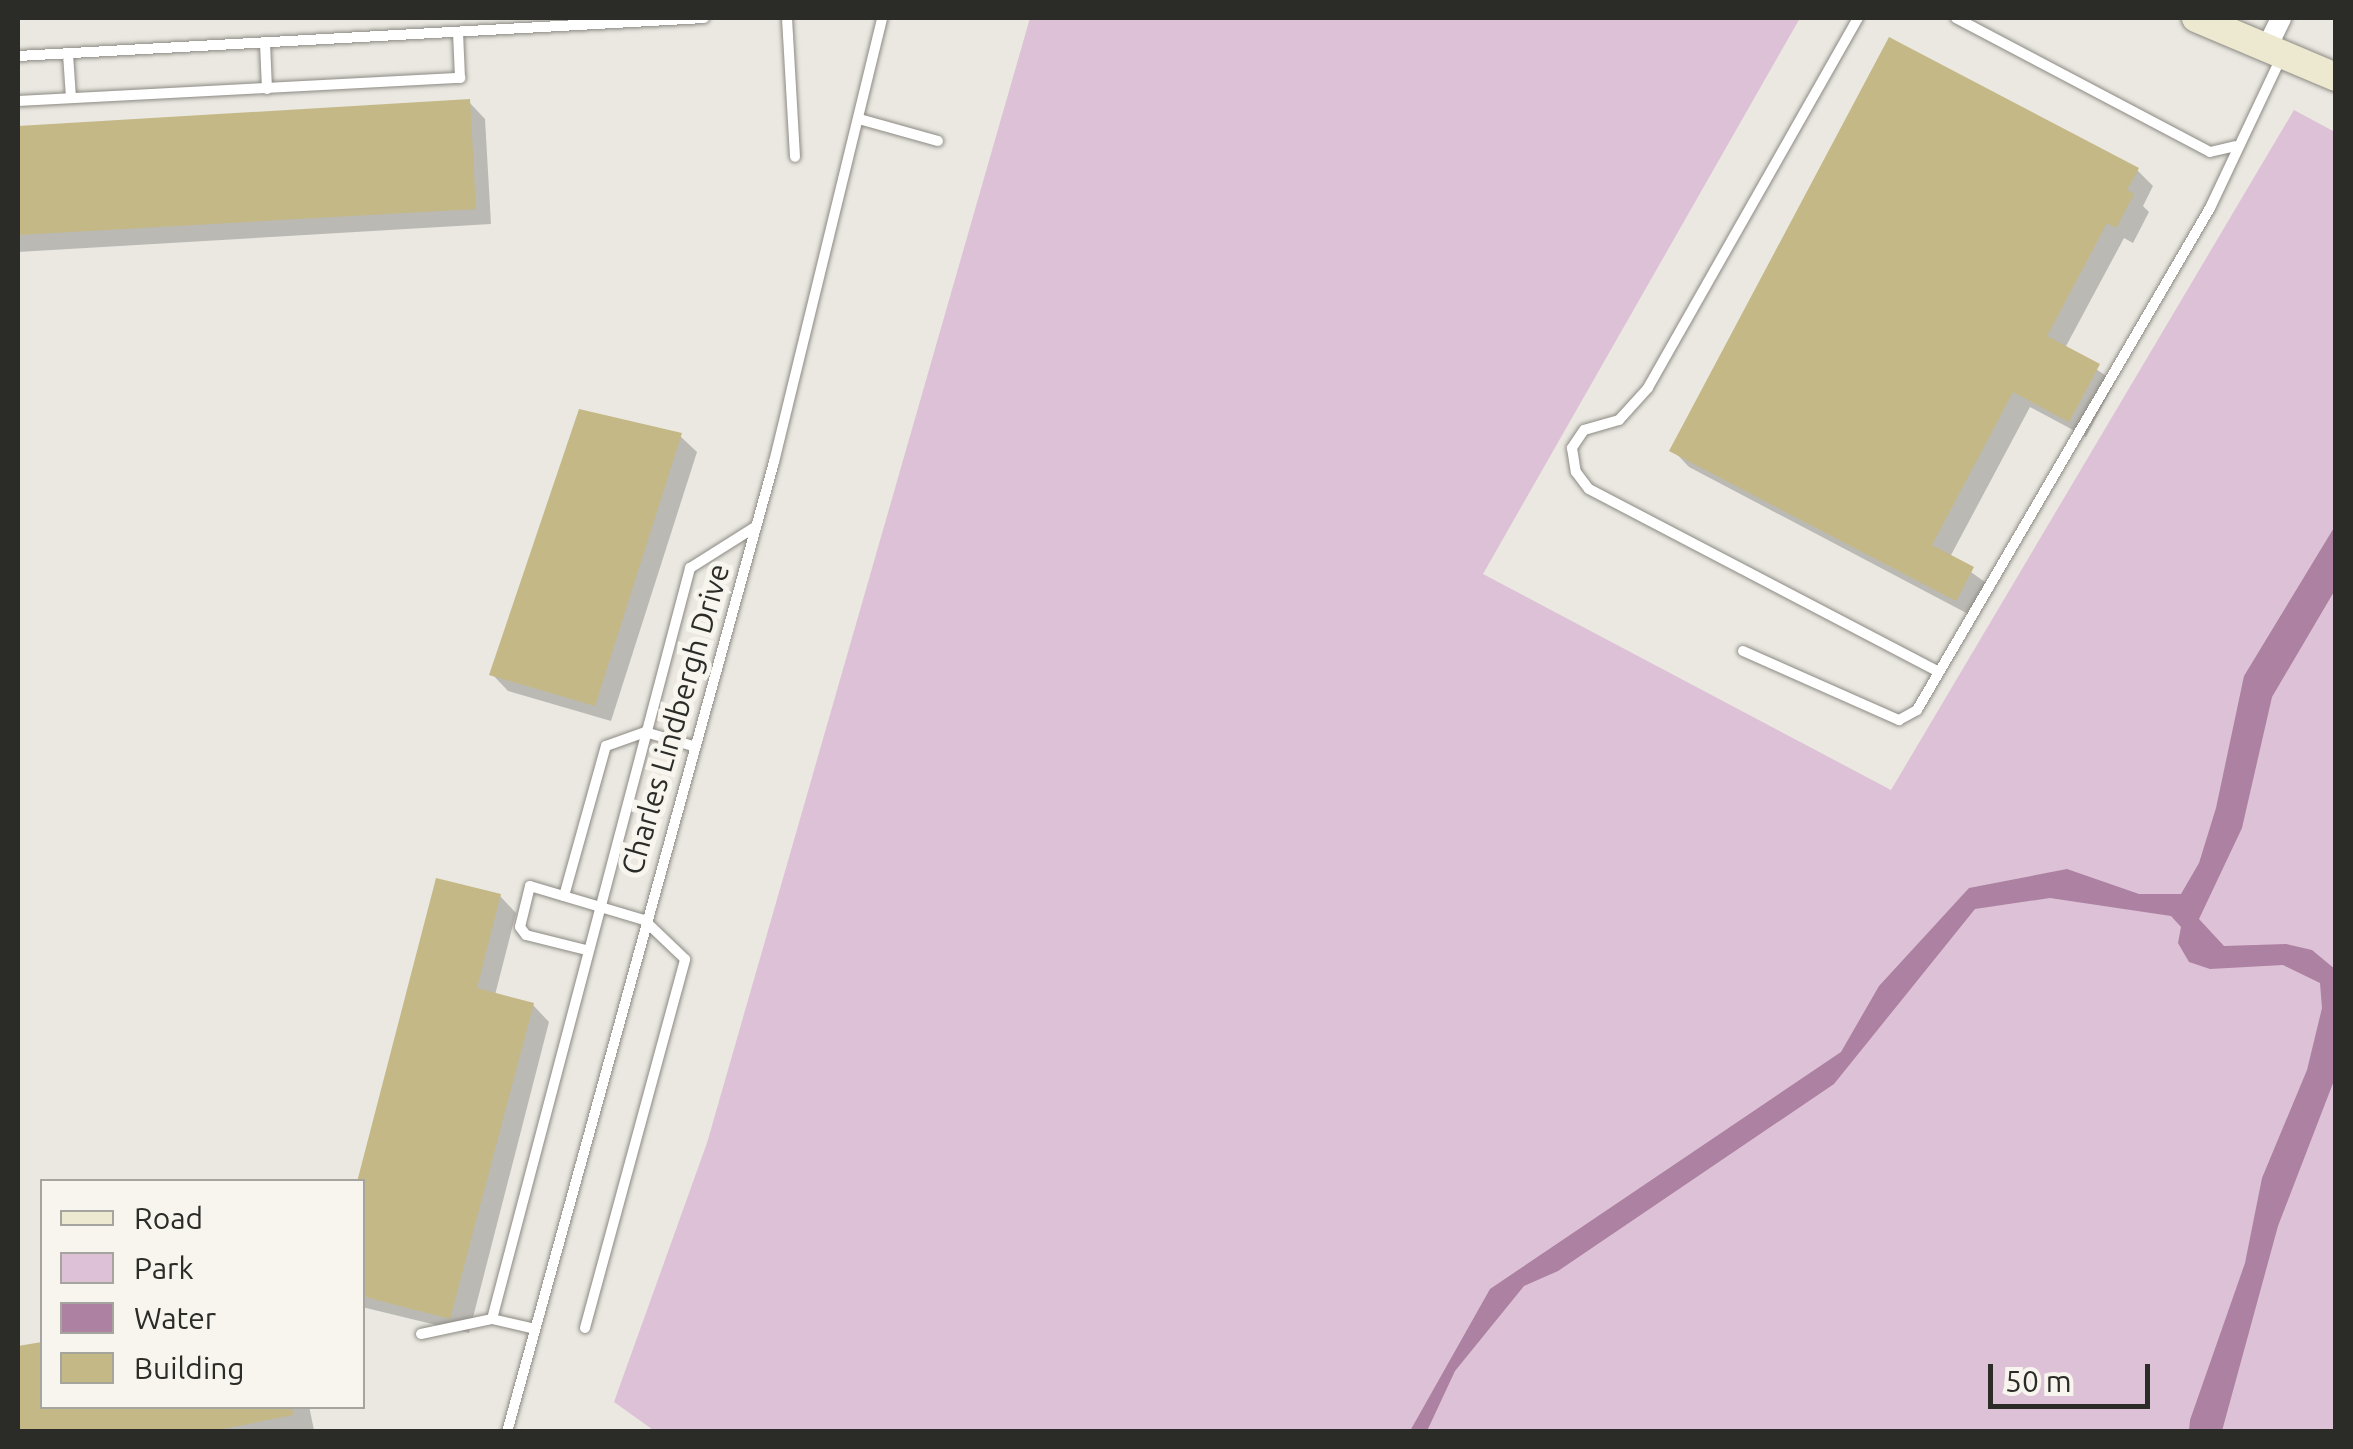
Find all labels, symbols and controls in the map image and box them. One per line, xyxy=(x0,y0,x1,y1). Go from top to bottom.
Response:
street label: Charles Lindbergh Drive xyxy=(613,560,737,878)
legend xyxy=(40,1179,365,1409)
text: Road xyxy=(134,1201,203,1235)
text: Park xyxy=(134,1251,194,1285)
text: Water xyxy=(134,1301,216,1335)
scale bar xyxy=(1993,1344,2156,1406)
text: Building xyxy=(134,1351,245,1385)
text: 50 m xyxy=(2005,1364,2072,1398)

